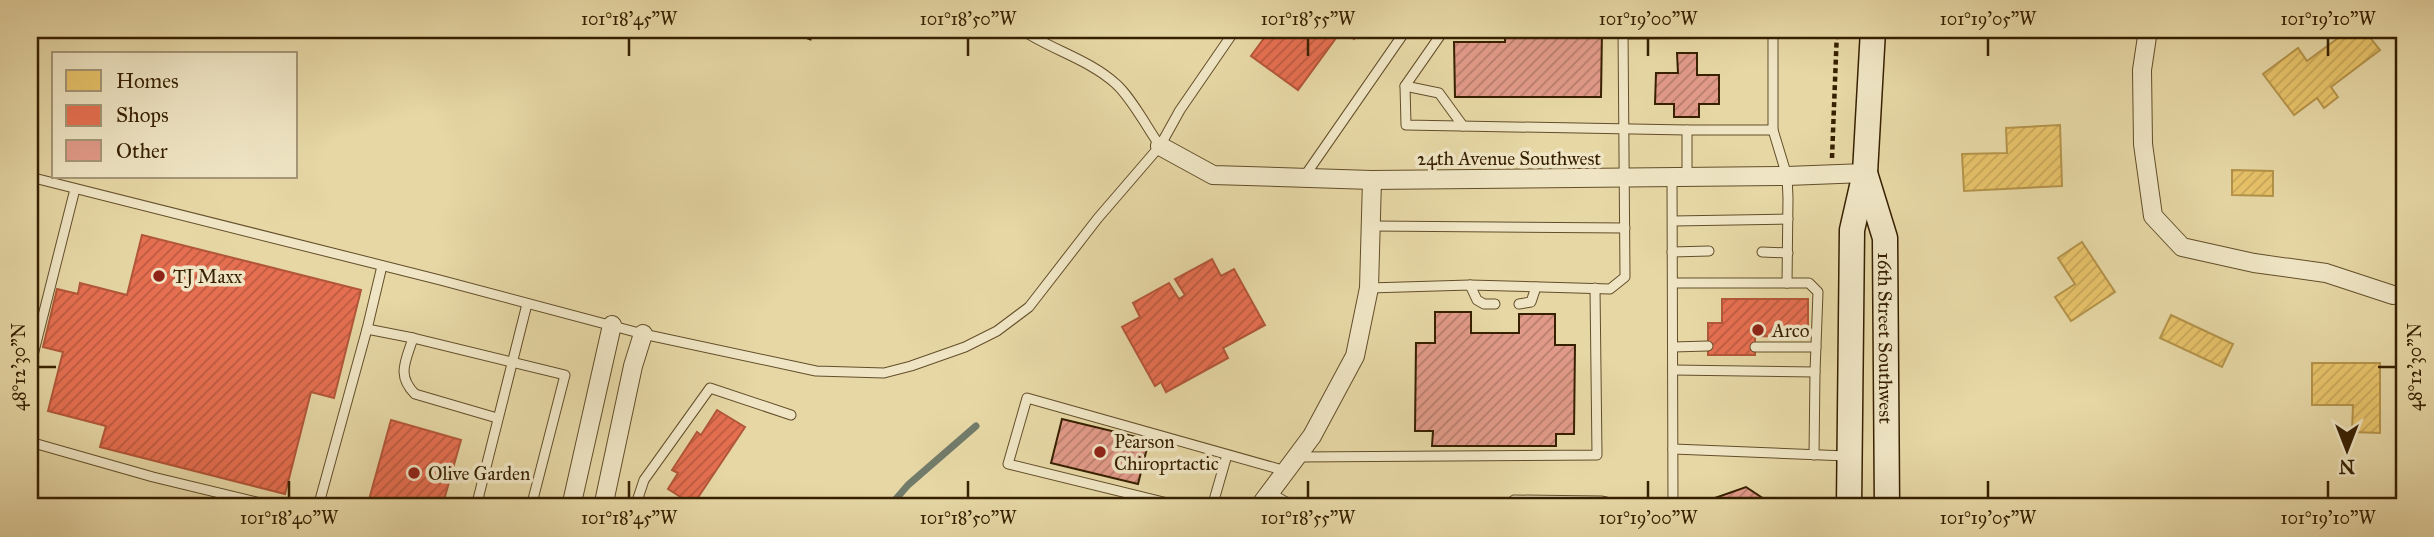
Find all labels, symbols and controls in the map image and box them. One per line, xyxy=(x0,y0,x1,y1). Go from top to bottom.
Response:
text: 101°18'45"W xyxy=(581,8,678,30)
text: 101°18'50"W xyxy=(920,8,1017,30)
text: 101°18'55"W xyxy=(1261,8,1356,30)
text: 101°19'00"W xyxy=(1599,8,1698,30)
text: 101°19'05"W xyxy=(1940,8,2037,30)
text: 101°19'10"W xyxy=(2280,8,2376,30)
legend xyxy=(52,52,298,178)
text: Homes xyxy=(116,68,179,94)
text: Shops xyxy=(116,102,169,128)
text: Other xyxy=(116,138,168,164)
street label: 24th Avenue Southwest xyxy=(1417,147,1601,170)
street label: 16th Street Southwest xyxy=(1874,252,1898,424)
place label: TJ Maxx xyxy=(173,265,243,289)
marker: TJ Maxx xyxy=(151,268,167,284)
place label: Arco xyxy=(1771,319,1810,342)
marker: Arco xyxy=(1750,322,1766,338)
text: 48°12'30"N xyxy=(8,323,30,411)
text: 48°12'30"N xyxy=(2404,323,2426,411)
north arrow xyxy=(2312,414,2382,484)
place label: Pearson Chiroprtactic xyxy=(1114,430,1219,475)
marker: Pearson Chiroprtactic xyxy=(1092,444,1108,460)
text: N xyxy=(2339,455,2355,478)
place label: Olive Garden xyxy=(428,462,530,485)
marker: Olive Garden xyxy=(406,465,422,481)
text: 101°18'40"W xyxy=(240,507,339,529)
text: 101°18'45"W xyxy=(581,507,678,529)
text: 101°18'50"W xyxy=(920,507,1017,529)
text: 101°18'55"W xyxy=(1261,507,1356,529)
text: 101°19'00"W xyxy=(1599,507,1698,529)
text: 101°19'05"W xyxy=(1940,507,2037,529)
text: 101°19'10"W xyxy=(2280,507,2376,529)

